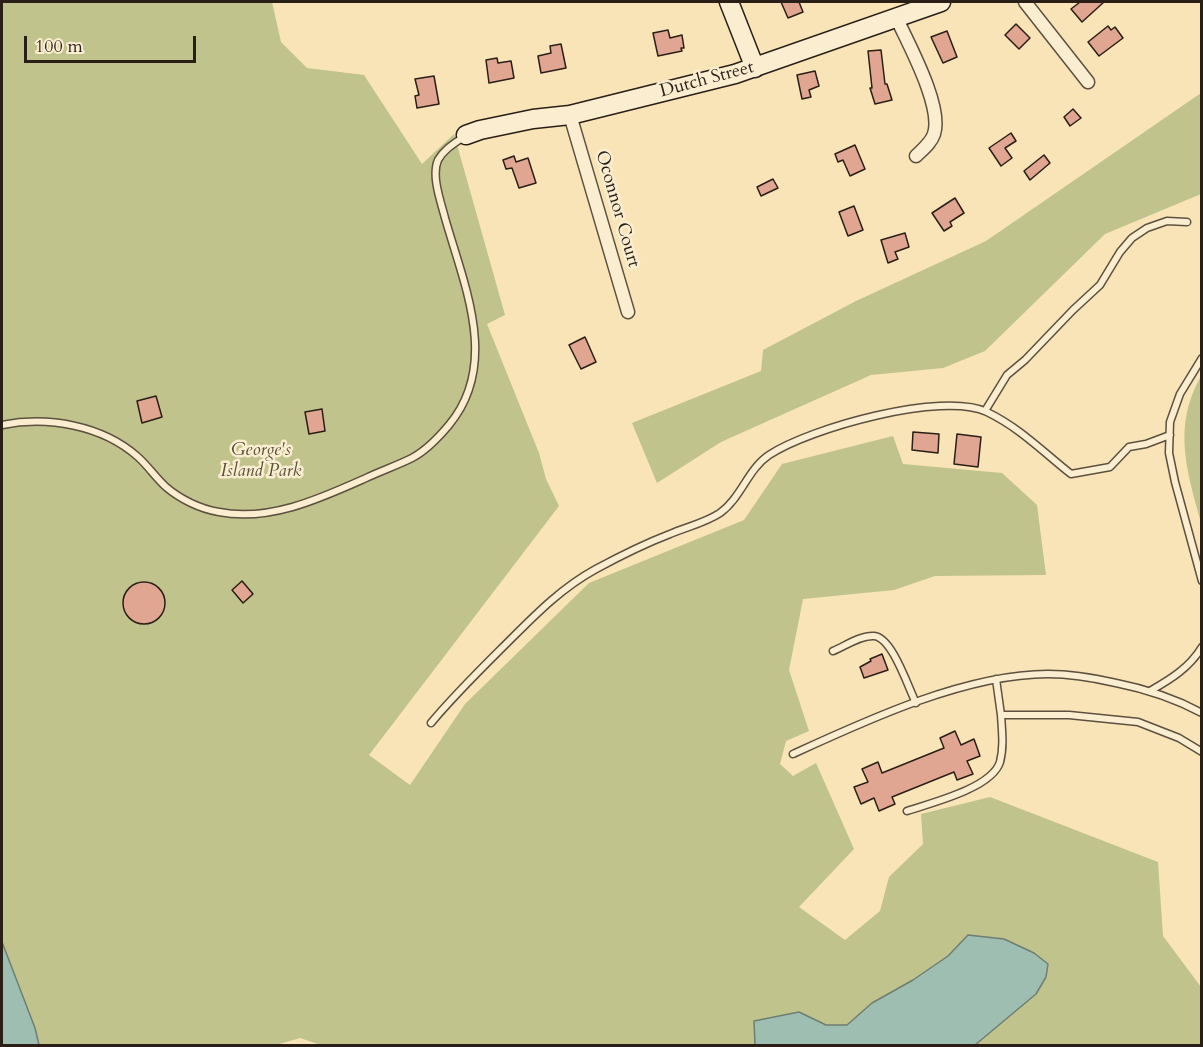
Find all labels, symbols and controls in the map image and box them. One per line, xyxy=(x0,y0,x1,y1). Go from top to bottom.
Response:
scale bar xyxy=(27,24,200,62)
text: 100 m xyxy=(35,34,83,59)
street label: Dutch Street xyxy=(658,57,756,103)
street label: Oconnor Court xyxy=(590,148,644,270)
park label: George's Island Park xyxy=(221,440,301,482)

